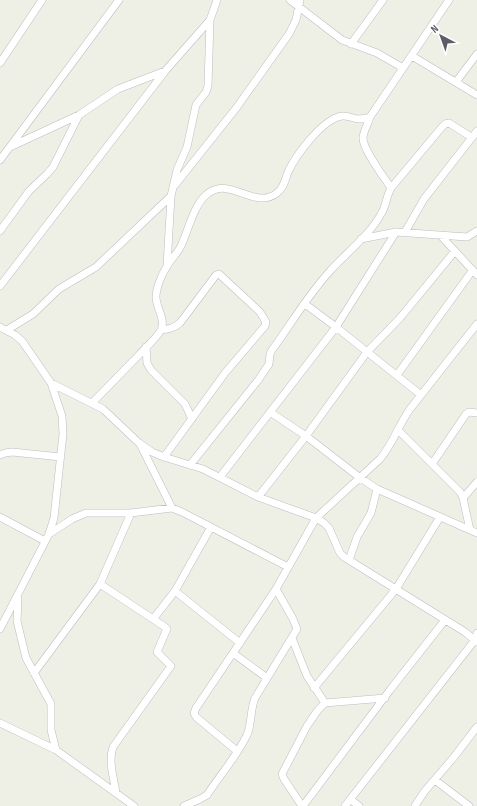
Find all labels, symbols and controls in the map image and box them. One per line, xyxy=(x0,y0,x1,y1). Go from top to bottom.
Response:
north arrow xyxy=(421,16,461,56)
text: N xyxy=(428,22,441,36)

